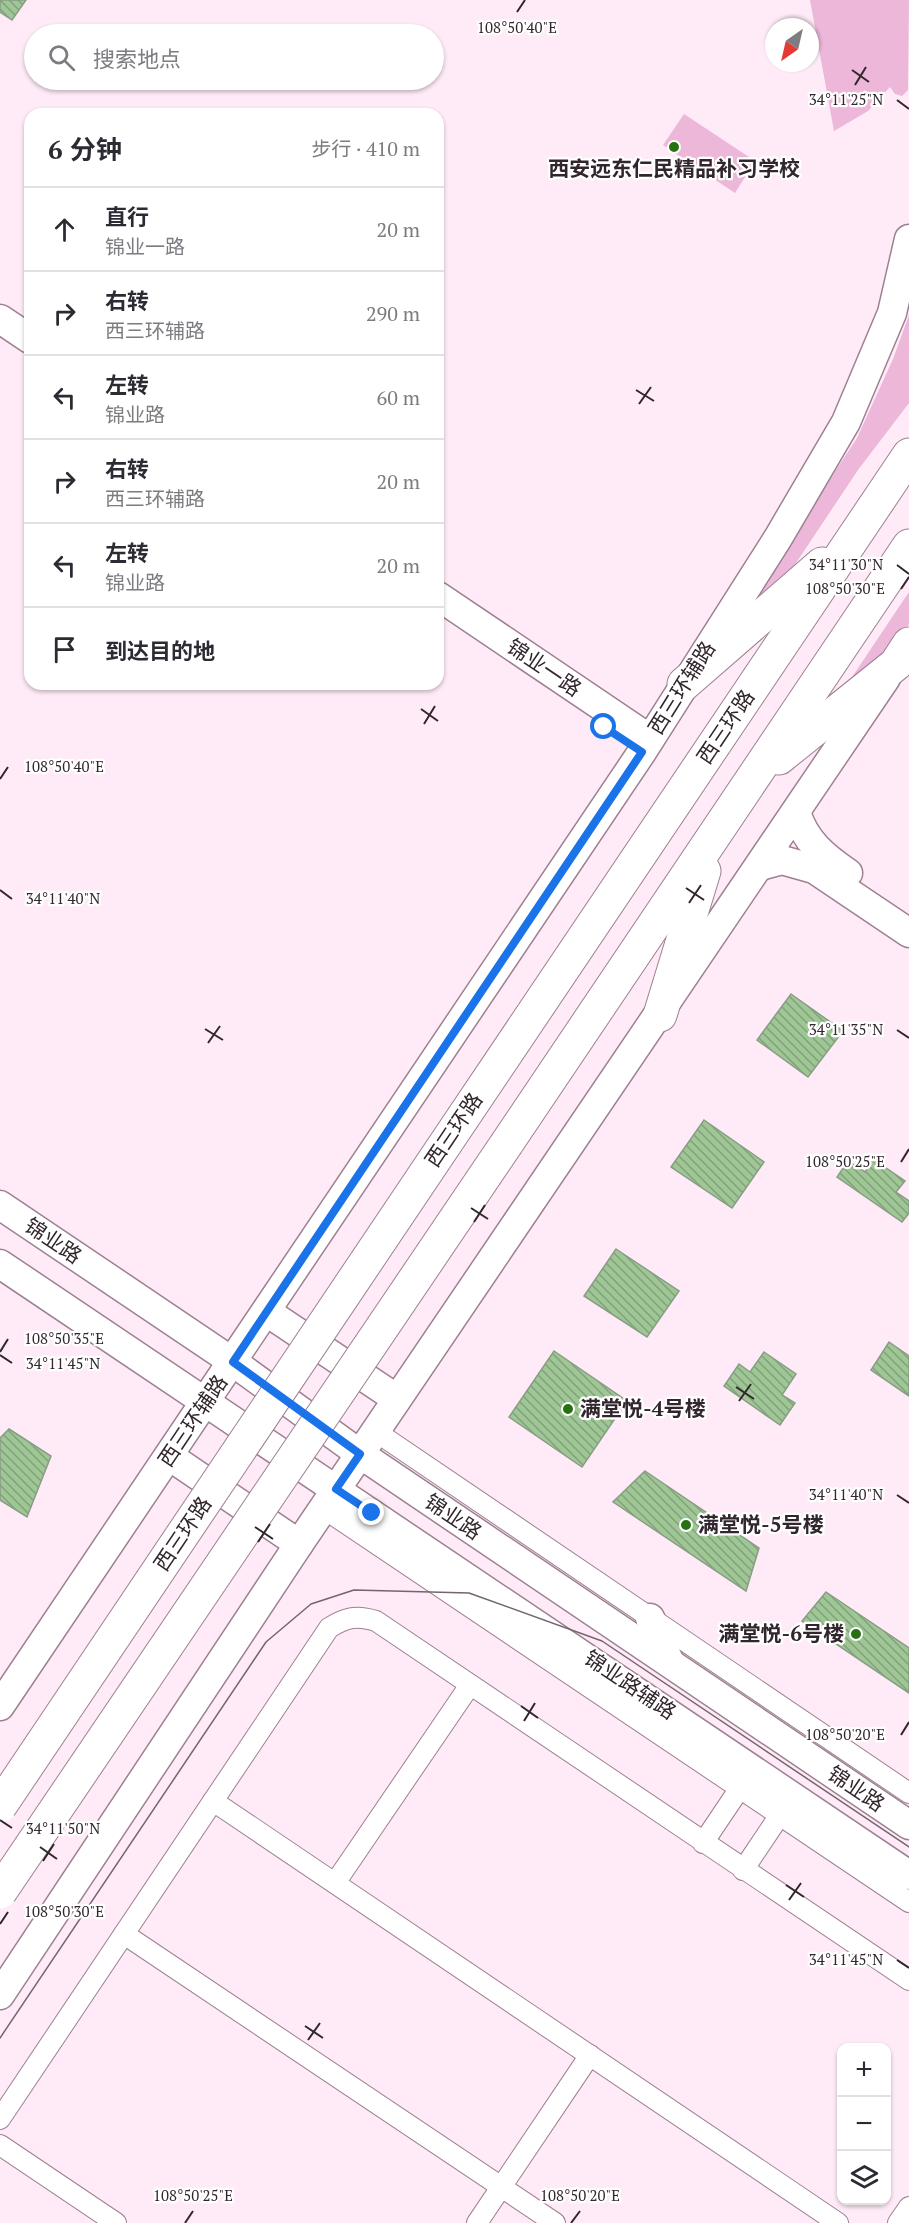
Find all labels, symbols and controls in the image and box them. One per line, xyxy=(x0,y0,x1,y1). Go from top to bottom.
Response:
text: 108°50'40"E xyxy=(477,17,557,37)
north arrow xyxy=(765,18,819,72)
search box xyxy=(24,24,444,90)
icon: search xyxy=(45,41,78,74)
text: 搜索地点 xyxy=(93,44,181,73)
text: 34°11'25"N xyxy=(809,89,883,109)
text: 6 分钟 xyxy=(48,132,122,166)
text: 步行 · 410 m xyxy=(311,135,420,162)
marker: 西安远东仁民精品补习学校 xyxy=(667,140,681,154)
place label: 西安远东仁民精品补习学校 xyxy=(548,154,800,182)
text: 直行 xyxy=(105,202,149,231)
icon: ahead xyxy=(48,213,81,246)
text: 20 m xyxy=(377,216,420,243)
text: 锦业一路 xyxy=(105,233,185,260)
text: 右转 xyxy=(105,286,149,315)
icon: right xyxy=(48,297,81,330)
text: 290 m xyxy=(366,300,420,327)
text: 西三环辅路 xyxy=(105,317,205,344)
text: 左转 xyxy=(105,370,149,399)
icon: left xyxy=(48,381,81,414)
text: 60 m xyxy=(377,384,420,411)
text: 锦业路 xyxy=(105,401,165,428)
text: 右转 xyxy=(105,454,149,483)
icon: right xyxy=(48,465,81,498)
text: 20 m xyxy=(377,468,420,495)
text: 西三环辅路 xyxy=(105,485,205,512)
text: 左转 xyxy=(105,538,149,567)
icon: left xyxy=(48,549,81,582)
text: 20 m xyxy=(377,552,420,579)
text: 34°11'30"N xyxy=(809,554,883,574)
text: 锦业路 xyxy=(105,569,165,596)
text: 108°50'30"E xyxy=(805,578,885,598)
street label: 锦业一路 xyxy=(502,632,587,702)
icon: arrive xyxy=(48,633,81,666)
text: 到达目的地 xyxy=(105,636,215,665)
street label: 西三环辅路 xyxy=(641,636,721,739)
street label: 西三环路 xyxy=(690,684,760,769)
route start xyxy=(590,713,616,739)
text: 108°50'40"E xyxy=(24,756,104,776)
text: 34°11'40"N xyxy=(26,888,100,908)
text: 34°11'35"N xyxy=(809,1019,883,1039)
street label: 西三环路 xyxy=(418,1087,488,1172)
text: 108°50'25"E xyxy=(805,1151,885,1171)
street label: 锦业路 xyxy=(20,1211,88,1269)
text: 108°50'35"E xyxy=(24,1328,104,1348)
text: 34°11'45"N xyxy=(26,1353,100,1373)
street label: 西三环辅路 xyxy=(151,1369,233,1472)
place label: 满堂悦-4号楼 xyxy=(580,1394,706,1422)
marker: 满堂悦-4号楼 xyxy=(561,1402,575,1416)
text: 34°11'40"N xyxy=(809,1484,883,1504)
street label: 锦业路 xyxy=(420,1487,488,1545)
street label: 西三环路 xyxy=(147,1491,217,1576)
route end xyxy=(358,1499,384,1525)
place label: 满堂悦-5号楼 xyxy=(698,1510,824,1538)
marker: 满堂悦-5号楼 xyxy=(679,1518,693,1532)
place label: 满堂悦-6号楼 xyxy=(718,1619,844,1647)
marker: 满堂悦-6号楼 xyxy=(849,1627,863,1641)
street label: 锦业路辅路 xyxy=(579,1643,682,1725)
text: 108°50'20"E xyxy=(805,1724,885,1744)
street label: 锦业路 xyxy=(823,1759,891,1817)
text: 34°11'50"N xyxy=(26,1818,100,1838)
text: 108°50'30"E xyxy=(24,1901,104,1921)
text: 34°11'45"N xyxy=(809,1949,883,1969)
map controls xyxy=(837,2043,891,2205)
button: + xyxy=(837,2043,891,2097)
button: − xyxy=(837,2097,891,2151)
button: layers xyxy=(837,2151,891,2205)
text: 108°50'25"E xyxy=(153,2185,233,2205)
text: 108°50'20"E xyxy=(540,2185,620,2205)

